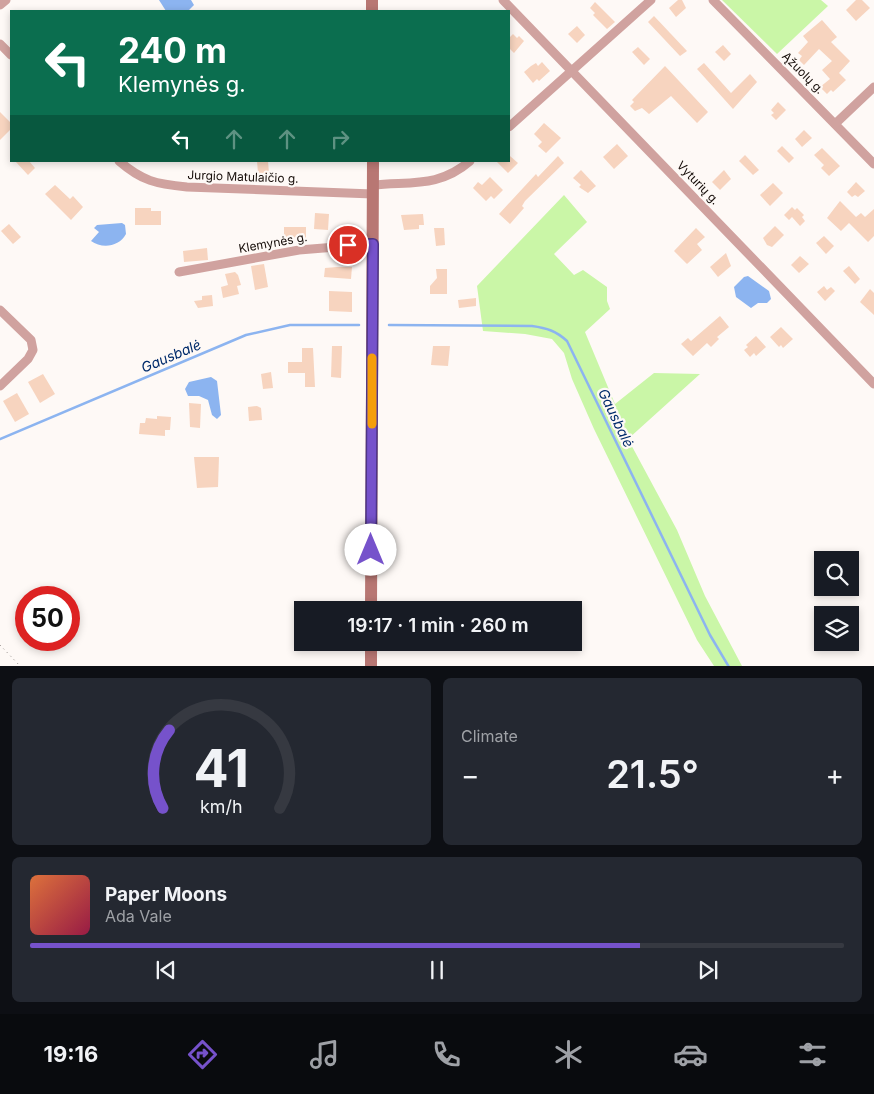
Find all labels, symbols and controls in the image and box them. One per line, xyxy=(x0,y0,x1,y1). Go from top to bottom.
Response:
text: 240 m xyxy=(118,29,227,71)
icon: left xyxy=(35,30,100,95)
street label: Ąžuolų g. xyxy=(779,48,828,97)
text: Klemynės g. xyxy=(118,71,246,97)
icon: left xyxy=(167,125,195,153)
icon: ahead xyxy=(220,125,248,153)
icon: ahead xyxy=(273,125,301,153)
icon: right xyxy=(326,125,354,153)
street label: Vyturių g. xyxy=(674,158,723,208)
street label: Jurgio Matulaičio g. xyxy=(187,167,299,186)
pin xyxy=(327,224,369,266)
street label: Klemynės g. xyxy=(237,229,309,256)
icon: arrive xyxy=(334,231,362,259)
water label: Gausbalė xyxy=(138,335,203,376)
water label: Gausbalė xyxy=(595,386,638,450)
position arrow xyxy=(344,523,396,575)
map controls xyxy=(814,551,859,651)
button: search xyxy=(814,551,859,596)
speed limit sign: 50 xyxy=(15,586,80,651)
button: layers xyxy=(814,606,859,651)
text: 19:17 · 1 min · 260 m xyxy=(347,614,529,637)
text: Climate xyxy=(461,726,518,746)
text: 41 xyxy=(194,737,249,800)
text: 21.5° xyxy=(606,751,699,797)
text: − xyxy=(461,758,480,792)
text: + xyxy=(825,758,844,792)
text: km/h xyxy=(200,796,243,817)
text: Paper Moons xyxy=(105,883,227,906)
text: Ada Vale xyxy=(105,906,172,926)
icon: previous xyxy=(152,956,180,984)
icon: pause xyxy=(423,956,451,984)
icon: next xyxy=(694,956,722,984)
icon: directions xyxy=(185,1037,220,1072)
icon: music xyxy=(307,1037,342,1072)
icon: phone xyxy=(429,1037,464,1072)
icon: climate xyxy=(551,1037,586,1072)
icon: car xyxy=(673,1037,708,1072)
icon: filters xyxy=(795,1037,830,1072)
text: 19:16 xyxy=(44,1041,98,1067)

